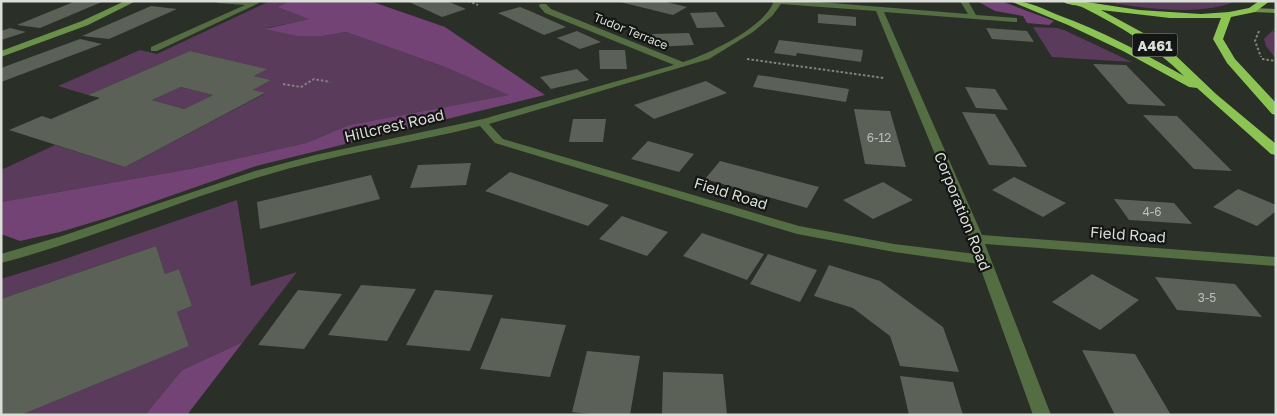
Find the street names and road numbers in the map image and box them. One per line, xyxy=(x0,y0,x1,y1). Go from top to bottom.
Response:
street label: Tudor Terrace xyxy=(592,9,670,53)
road number: A461 xyxy=(1132,34,1178,56)
street label: Hillcrest Road xyxy=(342,105,446,145)
street label: Corporation Road xyxy=(931,149,995,273)
street label: Field Road xyxy=(692,173,770,213)
street label: Field Road xyxy=(1089,222,1167,246)

